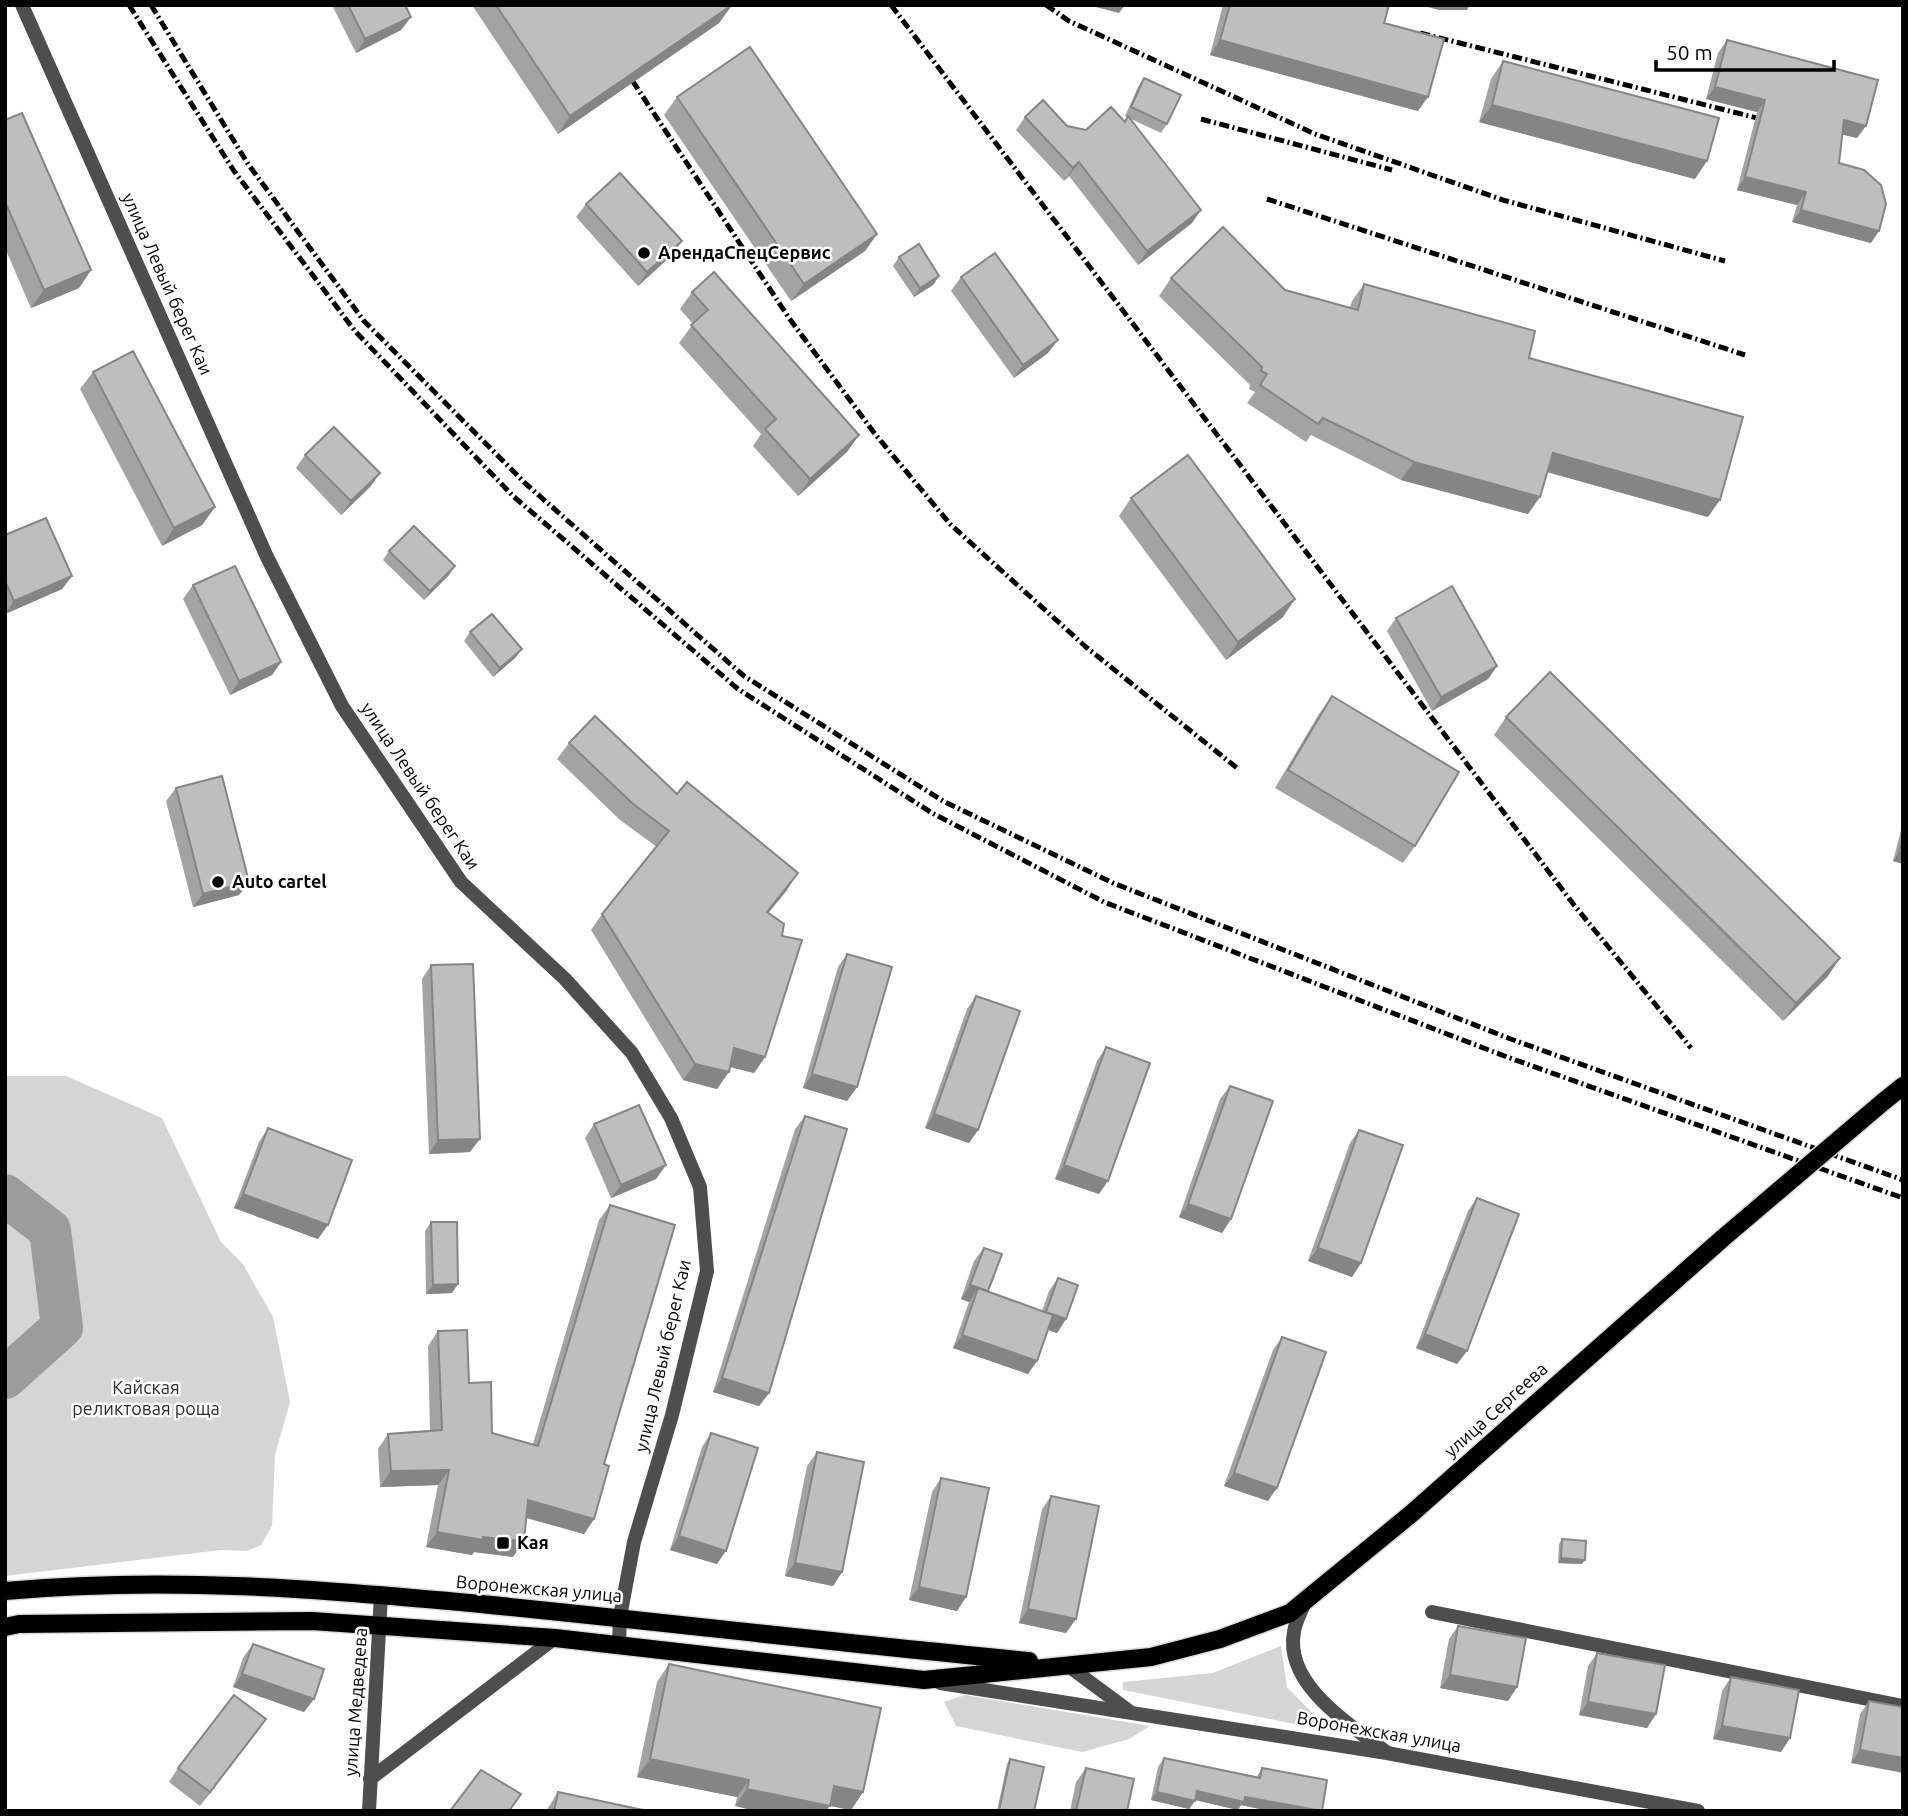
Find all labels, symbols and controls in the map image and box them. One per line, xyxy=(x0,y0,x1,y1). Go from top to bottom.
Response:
scale bar xyxy=(1656,28,1834,72)
text: 50 m xyxy=(1666,40,1713,64)
street label: улица Левый берег Каи xyxy=(119,190,217,378)
place label: АрендаСпецСервис xyxy=(658,242,831,262)
marker: АрендаСпецСервис xyxy=(636,245,652,261)
street label: улица Левый берег Каи xyxy=(357,698,484,873)
place label: Auto cartel xyxy=(232,871,327,891)
marker: Auto cartel xyxy=(210,874,226,890)
street label: улица Левый берег Каи xyxy=(630,1258,694,1454)
street label: улица Сергеева xyxy=(1440,1358,1551,1461)
park label: Кайская реликтовая роща xyxy=(72,1377,220,1418)
place label: Кая xyxy=(517,1532,549,1552)
marker: Кая xyxy=(495,1535,511,1551)
street label: Воронежская улица xyxy=(455,1571,623,1605)
street label: улица Медведева xyxy=(340,1627,370,1777)
street label: Воронежская улица xyxy=(1295,1707,1463,1755)

